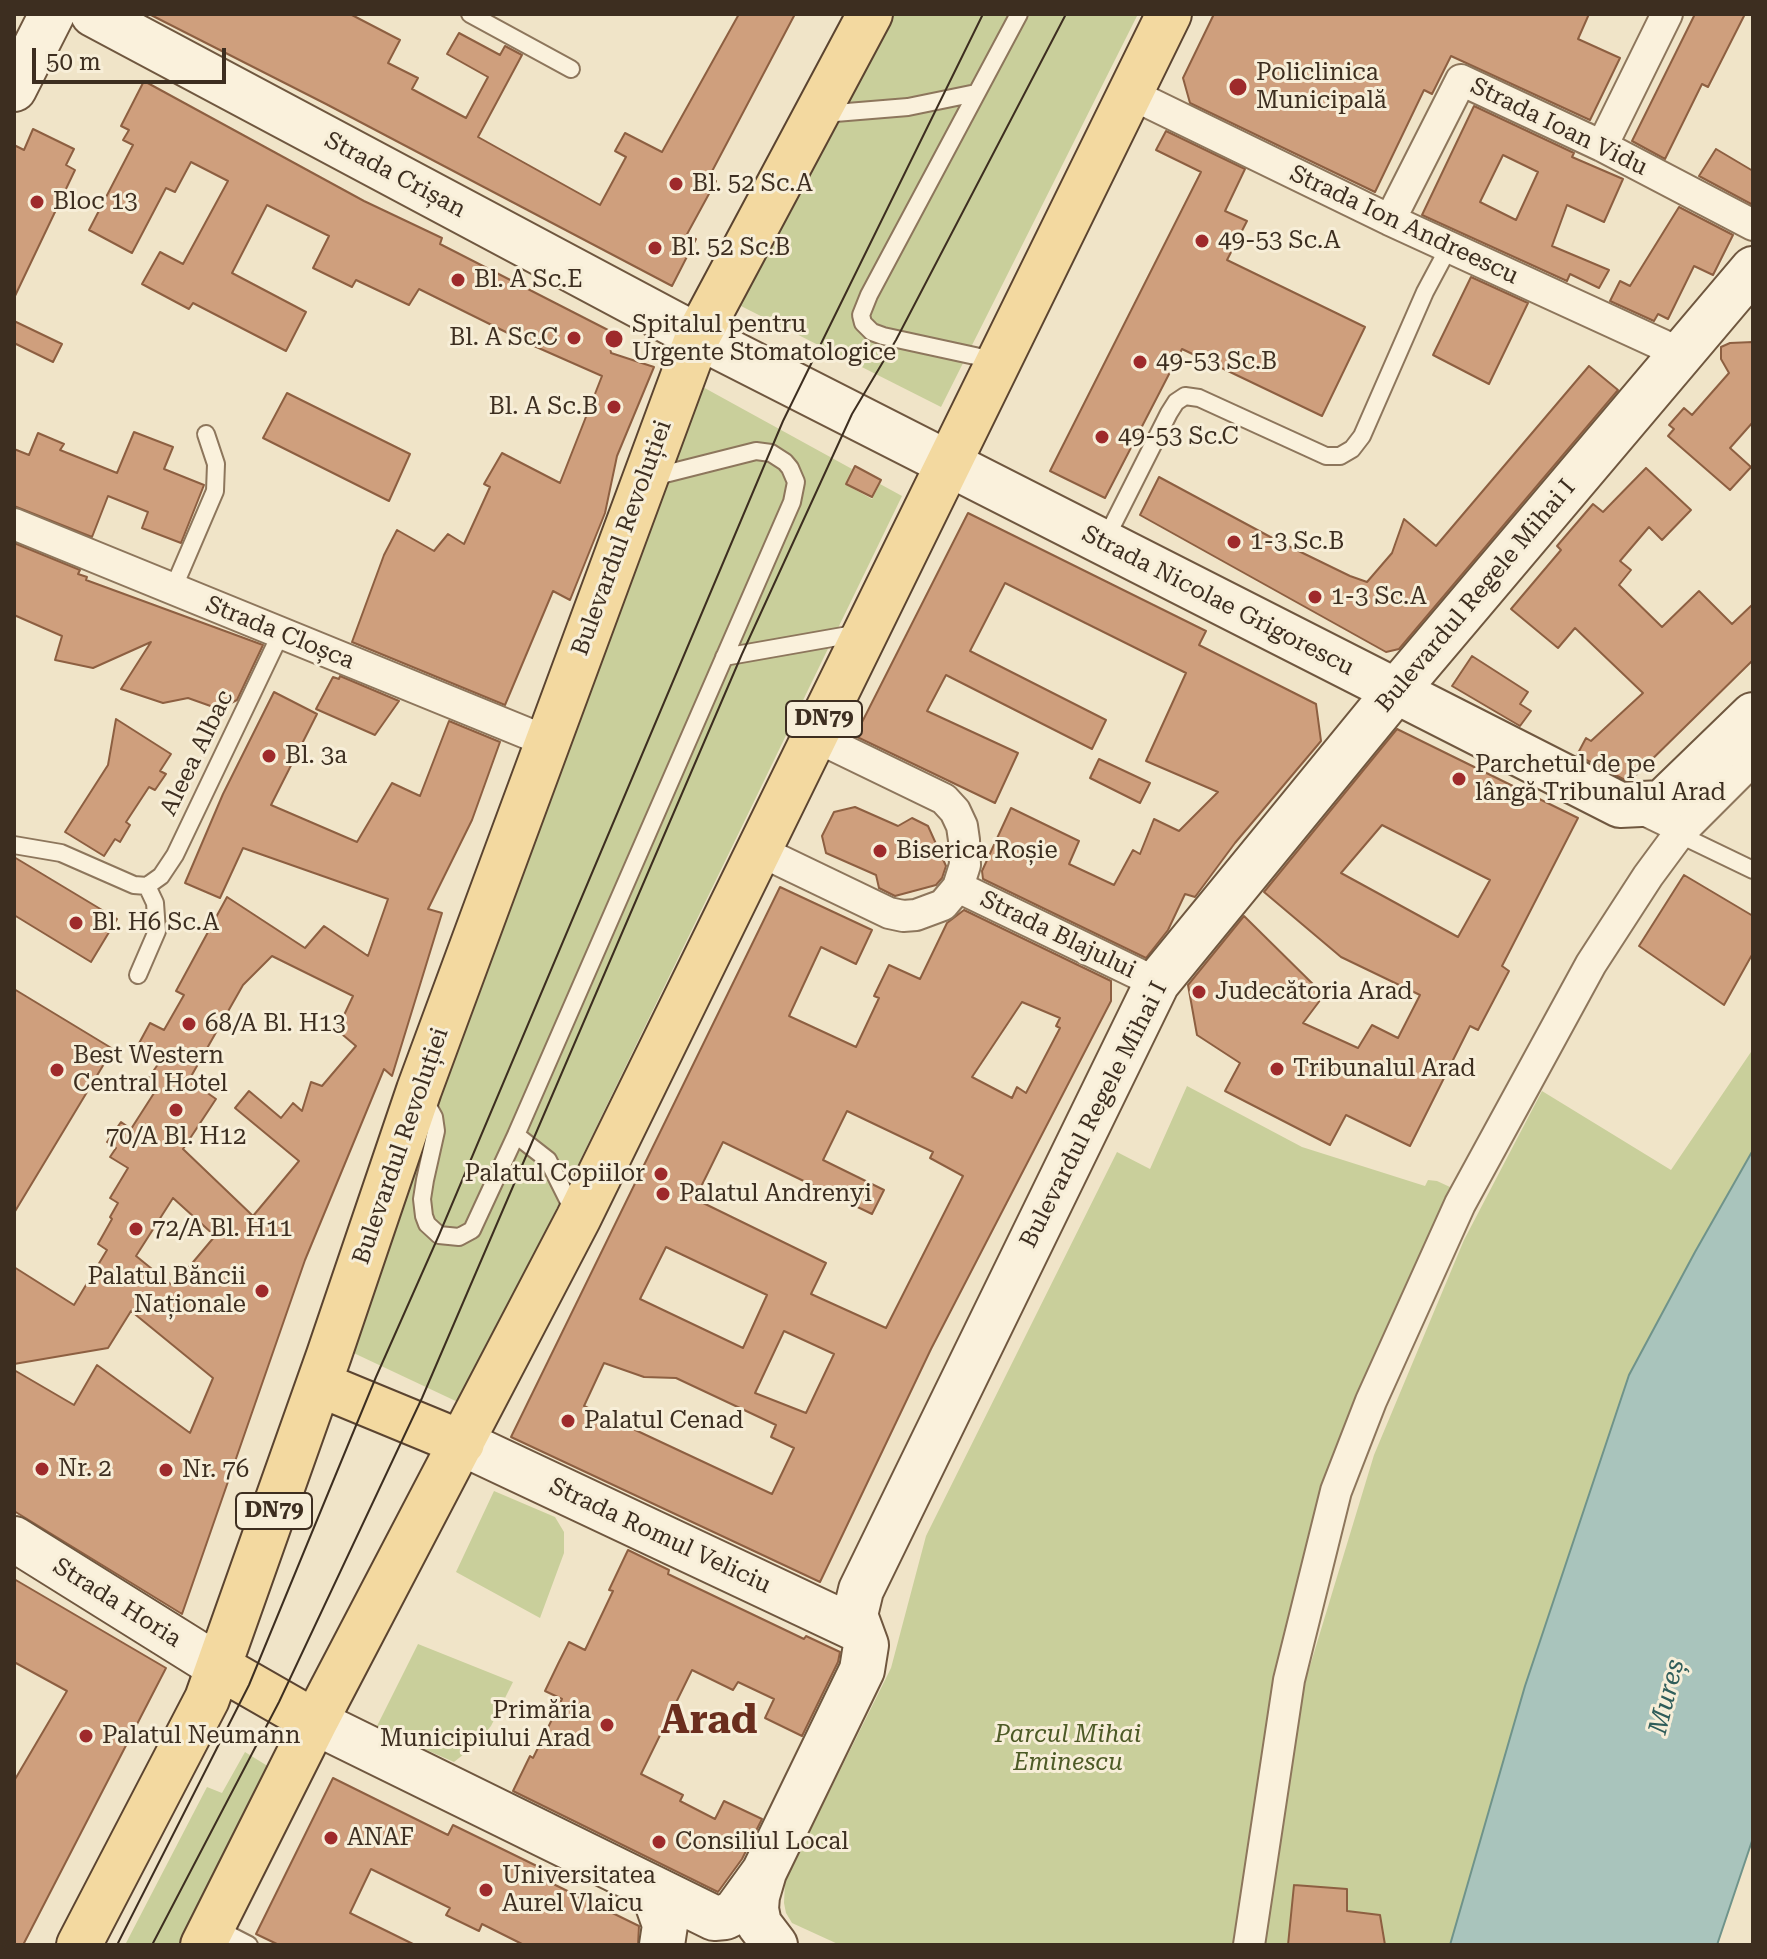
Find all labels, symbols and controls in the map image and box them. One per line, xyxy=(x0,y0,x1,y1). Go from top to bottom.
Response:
scale bar xyxy=(36,32,230,82)
text: 50 m xyxy=(46,48,101,76)
place label: Policlinica Municipală xyxy=(1256,59,1387,115)
street label: Strada Ioan Vidu xyxy=(1466,72,1652,182)
marker: Policlinica Municipală xyxy=(1227,76,1249,98)
street label: Strada Crișan xyxy=(320,126,470,224)
street label: Strada Ion Andreescu xyxy=(1285,159,1523,291)
place label: Bl. 52 Sc.A xyxy=(692,170,813,198)
marker: Bl. 52 Sc.A xyxy=(667,175,685,193)
place label: Bloc 13 xyxy=(53,188,138,216)
marker: Bloc 13 xyxy=(28,193,46,211)
place label: 49-53 Sc.A xyxy=(1218,227,1341,255)
marker: 49-53 Sc.A xyxy=(1193,232,1211,250)
place label: Bl. 52 Sc.B xyxy=(671,234,790,262)
marker: Bl. 52 Sc.B xyxy=(646,239,664,257)
place label: Bl. A Sc.E xyxy=(474,266,583,294)
marker: Bl. A Sc.E xyxy=(449,271,467,289)
place label: Spitalul pentru Urgente Stomatologice xyxy=(632,311,896,367)
place label: Bl. A Sc.C xyxy=(449,324,558,352)
marker: Spitalul pentru Urgente Stomatologice xyxy=(603,328,625,350)
marker: Bl. A Sc.C xyxy=(565,329,583,347)
place label: 49-53 Sc.B xyxy=(1156,348,1277,376)
marker: 49-53 Sc.B xyxy=(1131,353,1149,371)
place label: Bl. A Sc.B xyxy=(489,393,598,421)
marker: Bl. A Sc.B xyxy=(605,398,623,416)
street label: Bulevardul Revoluției xyxy=(566,416,678,660)
place label: 49-53 Sc.C xyxy=(1118,423,1239,451)
marker: 49-53 Sc.C xyxy=(1093,428,1111,446)
street label: Bulevardul Regele Mihai I xyxy=(1370,474,1582,718)
street label: Strada Nicolae Grigorescu xyxy=(1077,520,1359,682)
place label: 1-3 Sc.B xyxy=(1250,528,1344,556)
marker: 1-3 Sc.B xyxy=(1225,533,1243,551)
place label: 1-3 Sc.A xyxy=(1331,583,1427,611)
marker: 1-3 Sc.A xyxy=(1306,588,1324,606)
street label: Strada Cloșca xyxy=(201,590,359,676)
street label: Aleea Albac xyxy=(154,686,240,820)
road number: DN79 xyxy=(786,701,862,737)
place label: Bl. 3a xyxy=(285,742,347,770)
marker: Bl. 3a xyxy=(260,747,278,765)
place label: Parchetul de pe lângă Tribunalul Arad xyxy=(1475,751,1726,807)
marker: Parchetul de pe lângă Tribunalul Arad xyxy=(1450,770,1468,788)
place label: Biserica Roșie xyxy=(896,837,1058,865)
marker: Biserica Roșie xyxy=(871,842,889,860)
street label: Strada Blajului xyxy=(976,885,1140,985)
place label: Bl. H6 Sc.A xyxy=(92,909,219,937)
marker: Bl. H6 Sc.A xyxy=(67,914,85,932)
street label: Bulevardul Regele Mihai I xyxy=(1014,977,1174,1253)
place label: Judecătoria Arad xyxy=(1215,978,1413,1006)
marker: Judecătoria Arad xyxy=(1190,983,1208,1001)
place label: 68/A Bl. H13 xyxy=(205,1010,346,1038)
marker: 68/A Bl. H13 xyxy=(180,1015,198,1033)
street label: Bulevardul Revoluției xyxy=(347,1024,455,1268)
place label: Best Western Central Hotel xyxy=(73,1042,228,1098)
place label: Tribunalul Arad xyxy=(1293,1055,1476,1083)
marker: Tribunalul Arad xyxy=(1268,1060,1286,1078)
marker: Best Western Central Hotel xyxy=(48,1061,66,1079)
marker: 70/A Bl. H12 xyxy=(167,1101,185,1119)
place label: 70/A Bl. H12 xyxy=(106,1123,246,1151)
place label: Palatul Copiilor xyxy=(465,1160,645,1188)
marker: Palatul Copiilor xyxy=(652,1165,670,1183)
place label: Palatul Andrenyi xyxy=(679,1180,872,1208)
marker: Palatul Andrenyi xyxy=(654,1185,672,1203)
place label: 72/A Bl. H11 xyxy=(152,1215,293,1243)
marker: 72/A Bl. H11 xyxy=(127,1220,145,1238)
place label: Palatul Băncii Naționale xyxy=(87,1263,246,1319)
marker: Palatul Băncii Naționale xyxy=(253,1282,271,1300)
place label: Palatul Cenad xyxy=(584,1407,744,1435)
marker: Palatul Cenad xyxy=(559,1412,577,1430)
place label: Nr. 2 xyxy=(58,1455,112,1483)
place label: Nr. 76 xyxy=(182,1456,249,1484)
marker: Nr. 2 xyxy=(33,1460,51,1478)
marker: Nr. 76 xyxy=(157,1461,175,1479)
street label: Strada Romul Veliciu xyxy=(545,1472,775,1600)
road number: DN79 xyxy=(236,1493,312,1529)
street label: Strada Horia xyxy=(48,1552,186,1654)
water label: Mureș xyxy=(1643,1656,1691,1738)
place label: Primăria Municipiului Arad xyxy=(380,1697,591,1753)
district label: Arad xyxy=(661,1697,757,1745)
marker: Primăria Municipiului Arad xyxy=(598,1716,616,1734)
park label: Parcul Mihai Eminescu xyxy=(995,1721,1141,1777)
place label: Palatul Neumann xyxy=(102,1722,300,1750)
marker: Palatul Neumann xyxy=(77,1727,95,1745)
place label: ANAF xyxy=(347,1824,414,1852)
place label: Consiliul Local xyxy=(675,1828,849,1856)
marker: ANAF xyxy=(322,1829,340,1847)
marker: Consiliul Local xyxy=(650,1833,668,1851)
place label: Universitatea Aurel Vlaicu xyxy=(502,1862,656,1918)
marker: Universitatea Aurel Vlaicu xyxy=(477,1881,495,1899)

